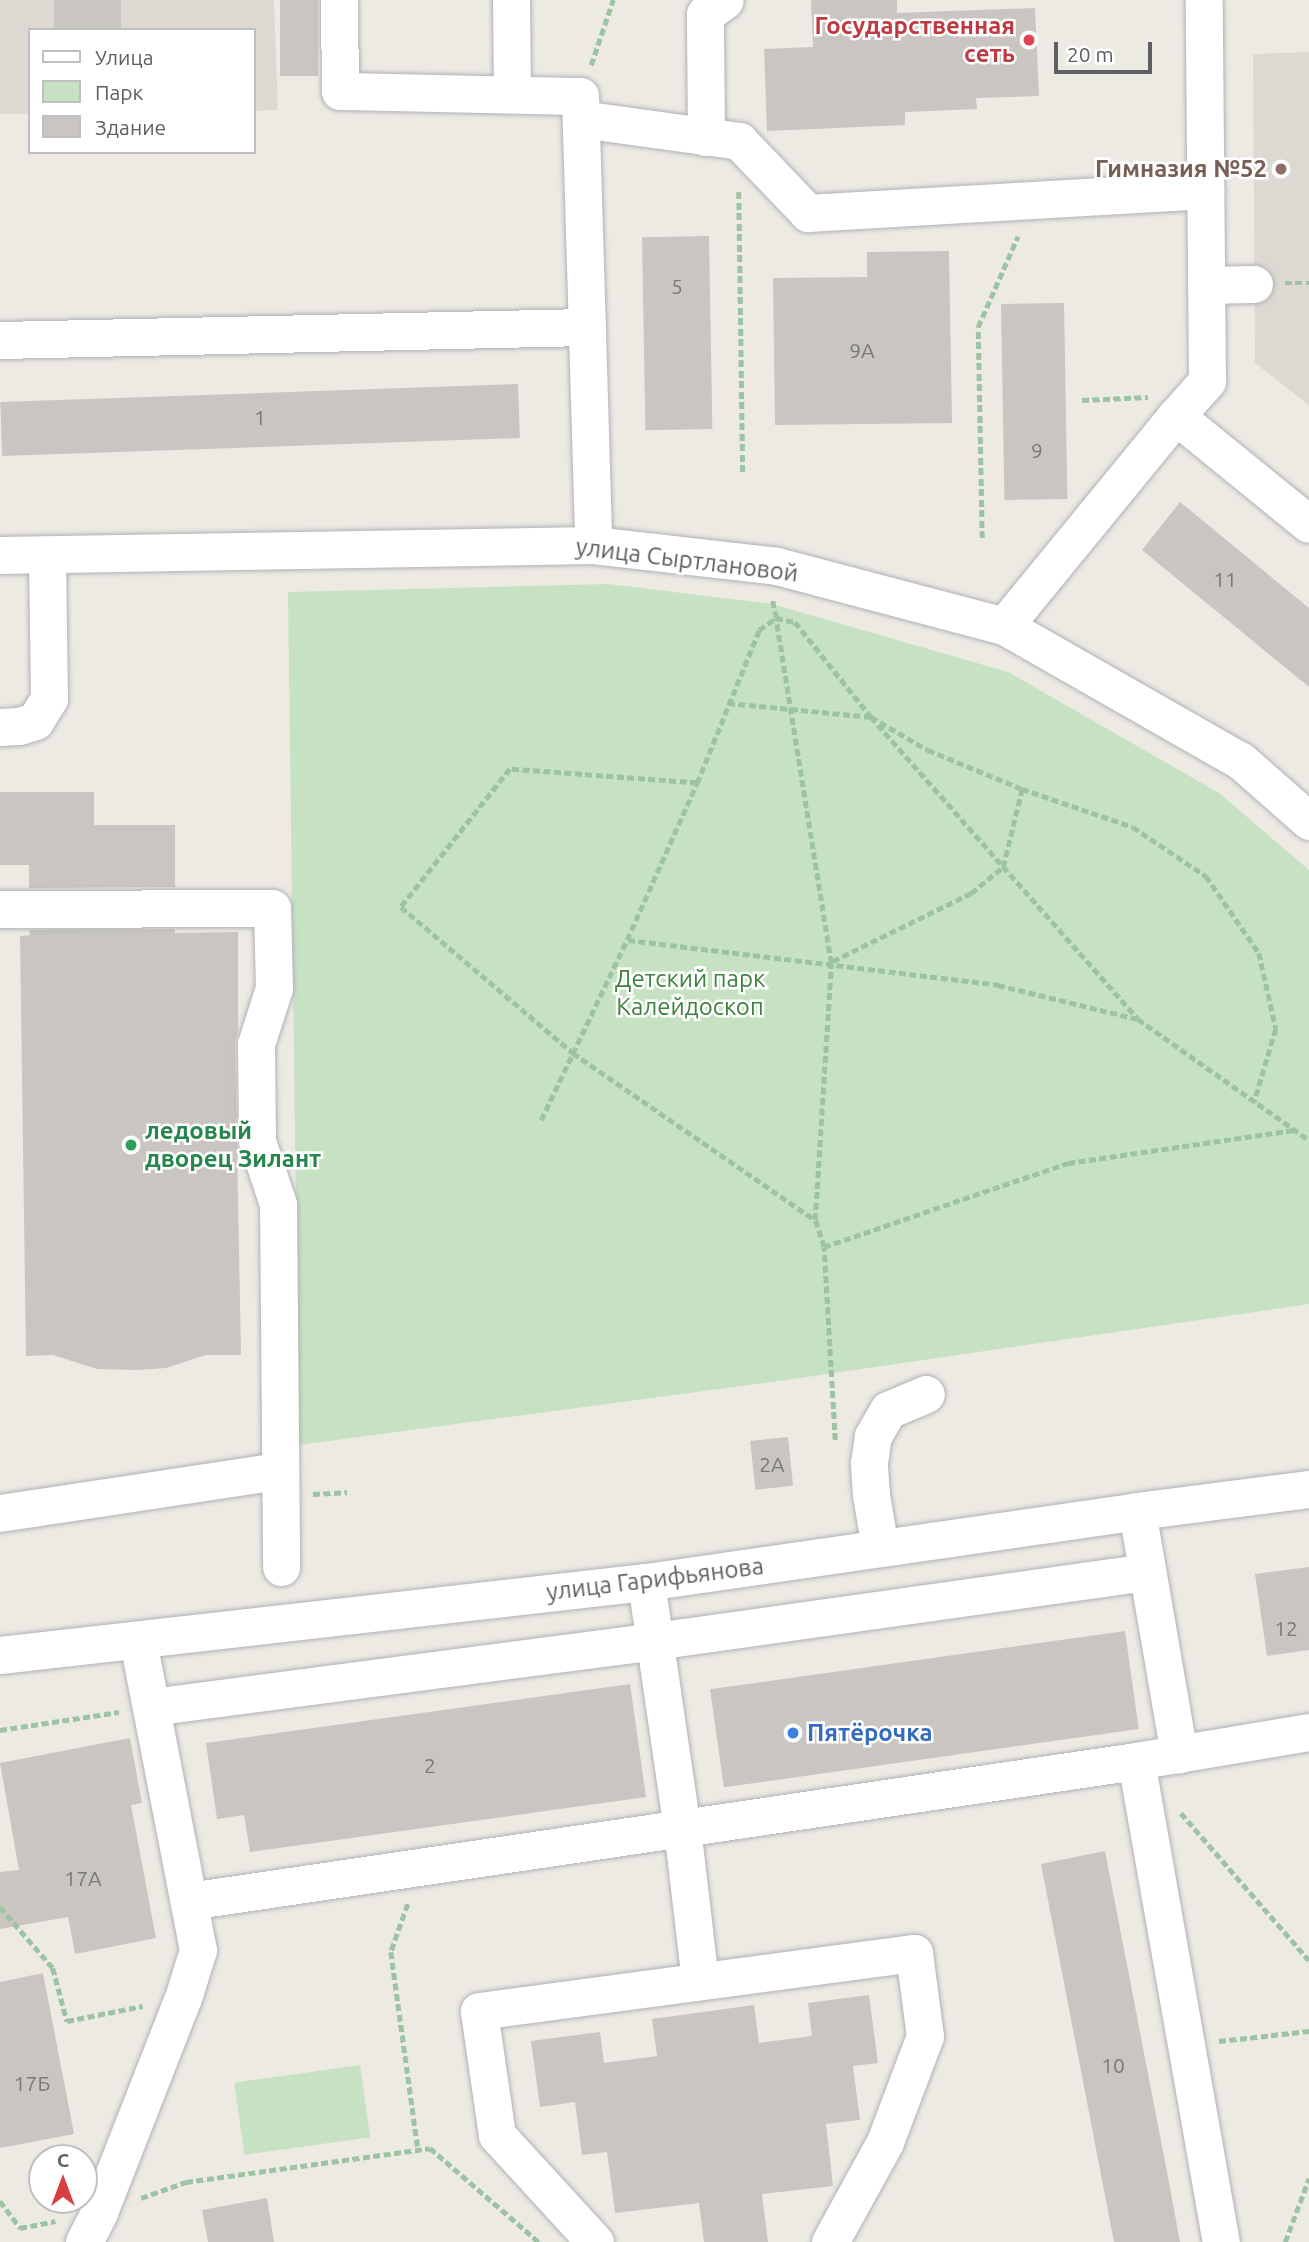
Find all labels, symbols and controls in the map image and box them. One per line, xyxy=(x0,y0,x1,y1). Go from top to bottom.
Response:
place label: Государственная сеть xyxy=(815,12,1015,68)
legend xyxy=(28,28,256,154)
scale bar xyxy=(1057,28,1155,72)
marker: Государственная сеть xyxy=(1021,32,1037,48)
text: 20 m xyxy=(1067,42,1114,66)
text: Улица xyxy=(95,45,153,69)
text: Парк xyxy=(95,80,143,104)
text: Здание xyxy=(95,115,166,139)
place label: Гимназия №52 xyxy=(1095,155,1267,183)
marker: Гимназия №52 xyxy=(1273,161,1289,177)
house number: 5 xyxy=(671,273,683,299)
house number: 9А xyxy=(849,337,875,363)
house number: 1 xyxy=(254,404,266,430)
house number: 9 xyxy=(1031,437,1043,463)
street label: улица Сыртлановой xyxy=(574,532,800,588)
house number: 11 xyxy=(1213,566,1237,592)
park label: Детский парк Калейдоскоп xyxy=(615,965,765,1021)
place label: ледовый дворец Зилант xyxy=(145,1117,321,1173)
marker: ледовый дворец Зилант xyxy=(123,1137,139,1153)
house number: 2А xyxy=(759,1451,785,1477)
street label: улица Гарифьянова xyxy=(545,1551,765,1607)
house number: 12 xyxy=(1274,1615,1298,1641)
place label: Пятёрочка xyxy=(807,1719,933,1747)
marker: Пятёрочка xyxy=(785,1725,801,1741)
house number: 2 xyxy=(424,1752,436,1778)
house number: 17А xyxy=(64,1865,102,1891)
house number: 10 xyxy=(1101,2052,1125,2078)
house number: 17Б xyxy=(14,2070,50,2096)
north arrow xyxy=(28,2144,98,2214)
text: С xyxy=(57,2149,69,2171)

